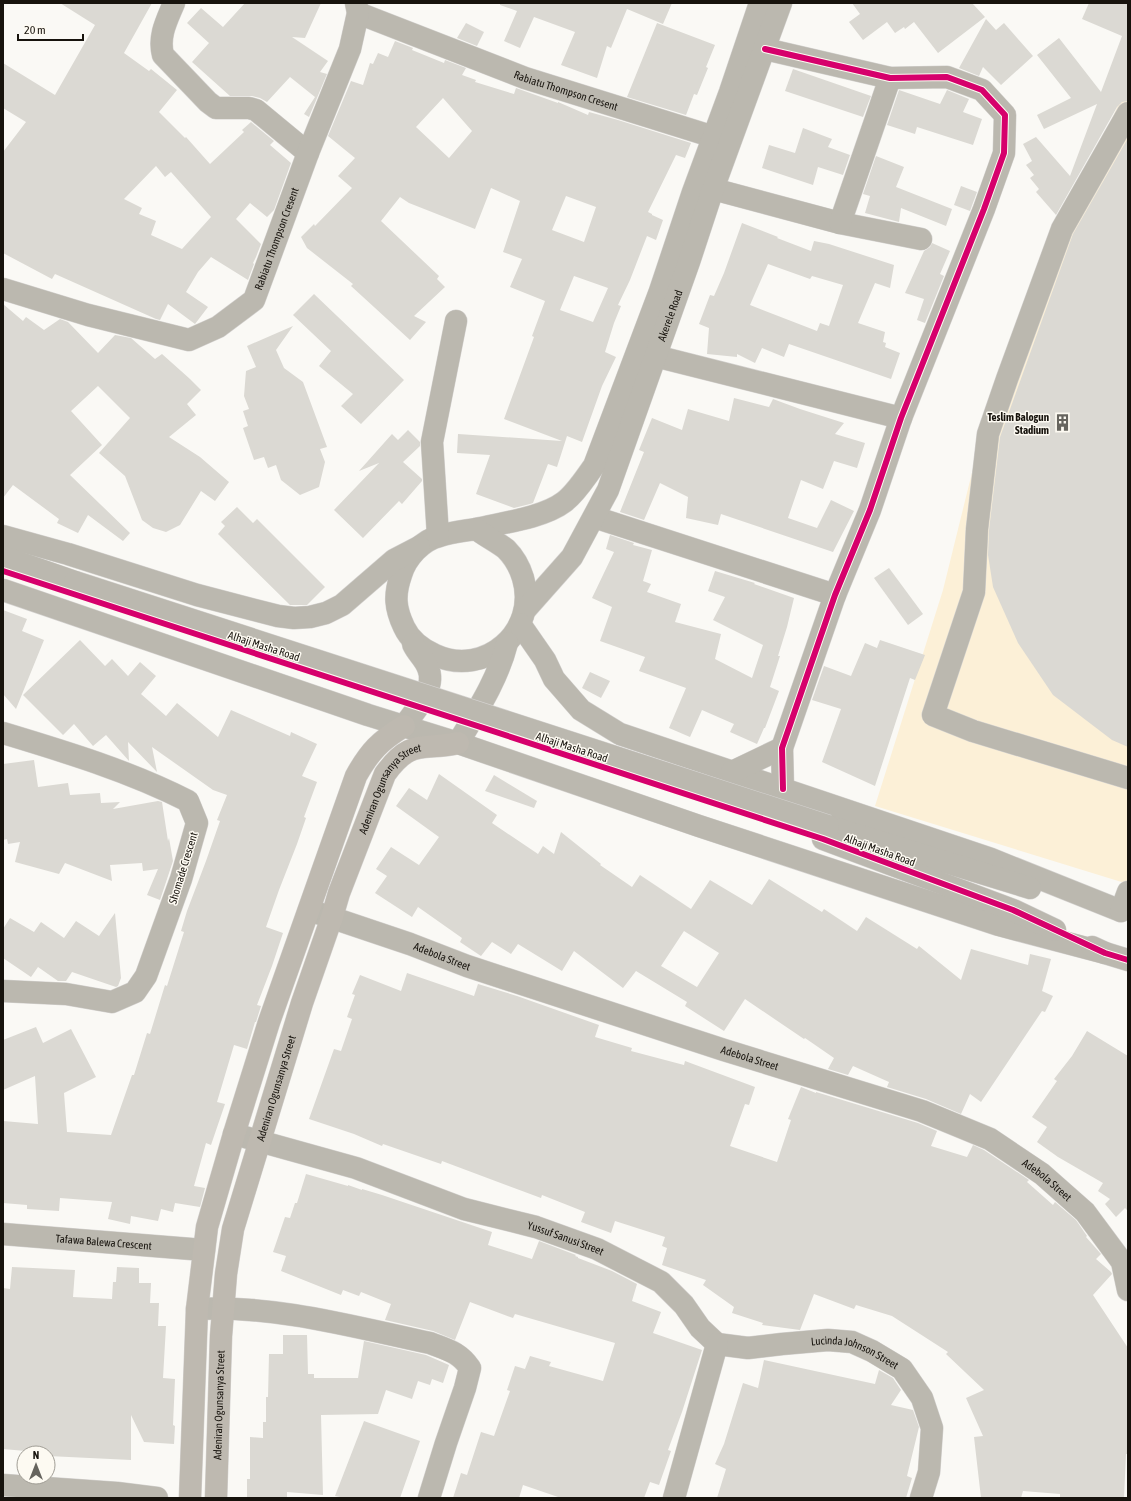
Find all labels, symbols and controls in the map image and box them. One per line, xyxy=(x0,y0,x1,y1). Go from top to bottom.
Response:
scale bar xyxy=(18,16,83,42)
text: 20 m xyxy=(24,23,46,37)
street label: Rabiatu Thompson Cresent xyxy=(512,68,619,113)
street label: Rabiatu Thompson Cresent xyxy=(252,186,301,292)
street label: Akerele Road xyxy=(655,288,685,343)
place label: Teslim Balogun Stadium xyxy=(987,411,1049,436)
building icon: Teslim Balogun Stadium xyxy=(1052,413,1072,433)
street label: Alhaji Masha Road xyxy=(227,629,301,663)
street label: Alhaji Masha Road xyxy=(535,730,609,764)
street label: Adeniran Ogunsanya Street xyxy=(356,741,422,836)
street label: Shomade Crescent xyxy=(166,831,200,905)
street label: Alhaji Masha Road xyxy=(843,832,917,868)
street label: Adebola Street xyxy=(412,940,472,973)
street label: Adeniran Ogunsanya Street xyxy=(254,1034,298,1143)
street label: Adebola Street xyxy=(719,1043,780,1072)
street label: Adebola Street xyxy=(1020,1157,1074,1203)
street label: Yussuf Sanusi Street xyxy=(526,1219,606,1258)
street label: Tafawa Balewa Crescent xyxy=(55,1232,152,1252)
street label: Lucinda Johnson Street xyxy=(810,1334,901,1371)
street label: Adeniran Ogunsanya Street xyxy=(211,1350,227,1460)
north arrow xyxy=(16,1445,56,1485)
text: N xyxy=(33,1449,39,1461)

